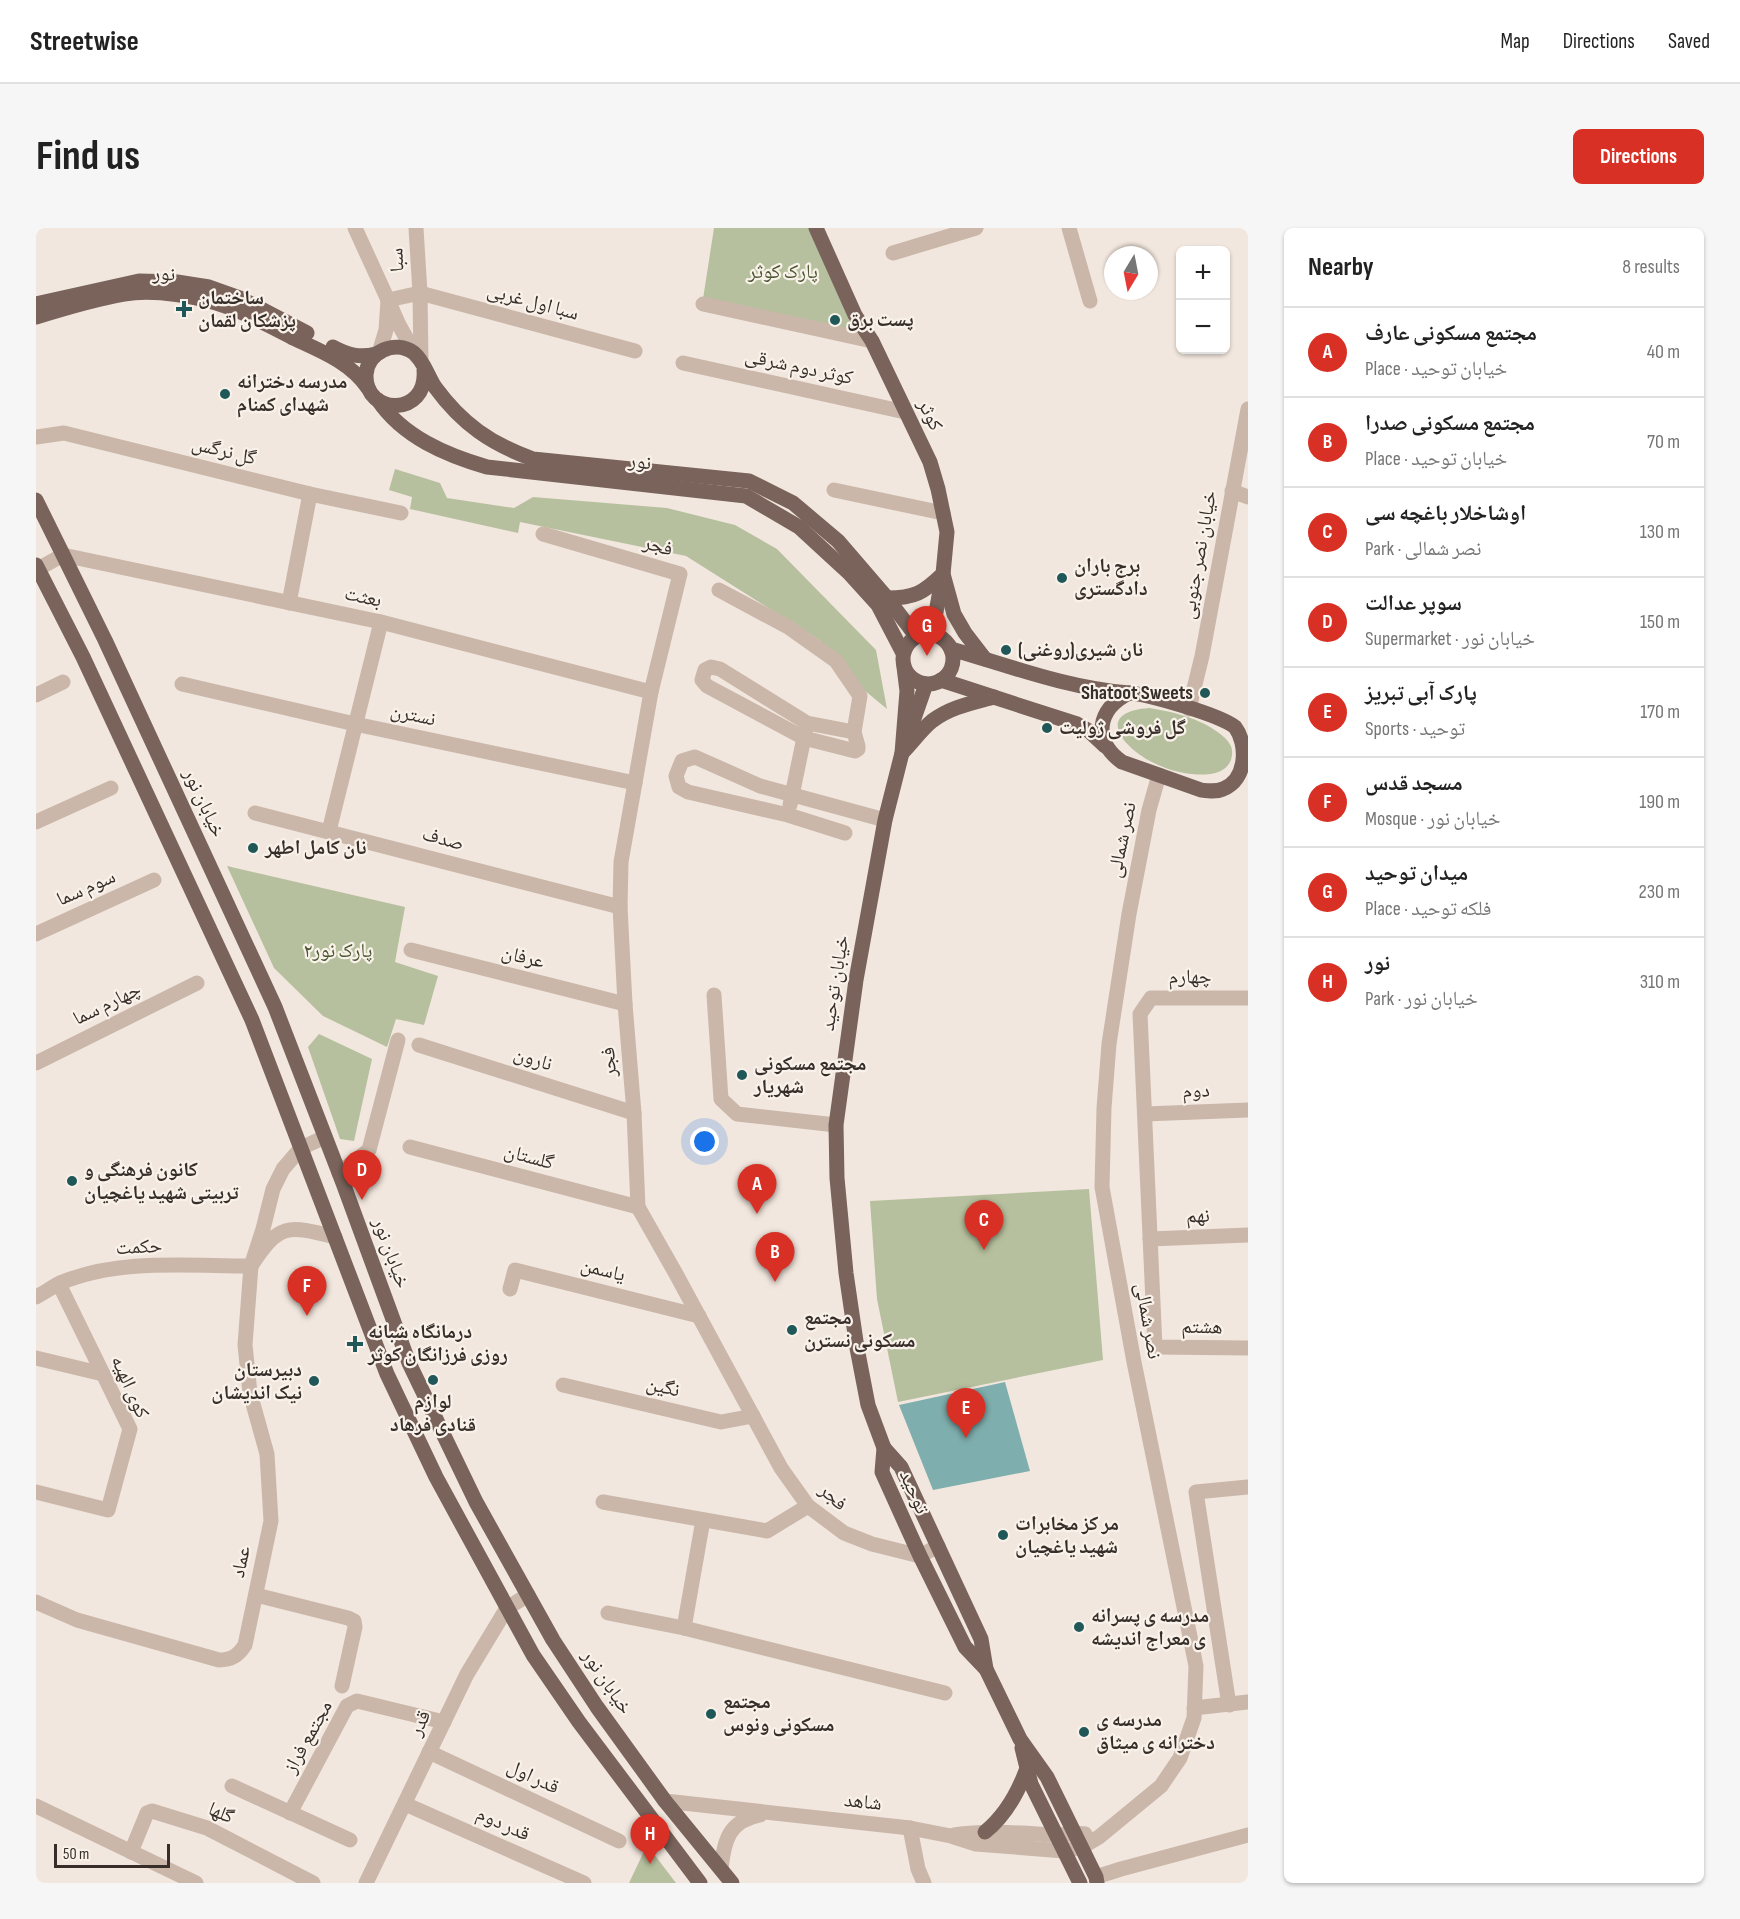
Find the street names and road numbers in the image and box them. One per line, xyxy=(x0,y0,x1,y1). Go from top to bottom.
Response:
street label: سبا xyxy=(384,247,410,273)
street label: نور xyxy=(151,261,176,287)
street label: سبا اول غربی xyxy=(485,278,581,326)
street label: کوثر دوم شرقی xyxy=(743,344,855,391)
street label: کوثر xyxy=(912,394,948,435)
street label: گل نرگس xyxy=(189,431,259,471)
street label: نور xyxy=(626,449,653,475)
street label: خیابان نصر جنوبی xyxy=(1176,489,1222,621)
street label: فجر xyxy=(639,530,676,562)
street label: بعثت xyxy=(342,581,384,613)
street label: نسترن xyxy=(388,699,438,731)
street label: خیابان نور xyxy=(177,764,230,841)
street label: نصر شمالی xyxy=(1102,800,1142,880)
street label: صدف xyxy=(420,822,466,856)
street label: سوم سما xyxy=(53,864,120,912)
street label: خیابان توحید xyxy=(816,933,854,1032)
street label: عرفان xyxy=(499,940,547,974)
street label: چهارم xyxy=(1169,965,1212,990)
street label: چهارم سما xyxy=(69,977,146,1032)
street label: نارون xyxy=(511,1042,555,1076)
street label: فجر xyxy=(596,1046,622,1079)
street label: دوم xyxy=(1182,1079,1210,1104)
street label: گلستان xyxy=(502,1139,557,1175)
street label: نهم xyxy=(1186,1204,1210,1229)
street label: خیابان نور xyxy=(367,1214,415,1292)
street label: حکمت xyxy=(115,1234,163,1260)
street label: یاسمن xyxy=(578,1253,628,1287)
street label: نصر شمالی xyxy=(1130,1281,1166,1361)
street label: هشتم xyxy=(1181,1315,1223,1340)
street label: کوی الهیه xyxy=(106,1352,154,1422)
street label: نگین xyxy=(644,1372,682,1402)
street label: توحید xyxy=(894,1466,934,1518)
street label: فجر xyxy=(813,1477,852,1516)
street label: عماد xyxy=(226,1544,256,1580)
street label: خیابان نور xyxy=(576,1644,638,1719)
street label: مجتمع فراز xyxy=(278,1696,338,1778)
street label: قدر xyxy=(403,1706,436,1741)
street label: قدر اول xyxy=(503,1755,563,1799)
street label: شاهد xyxy=(843,1788,883,1816)
street label: گلها xyxy=(204,1797,238,1829)
street label: قدر دوم xyxy=(472,1802,534,1847)

